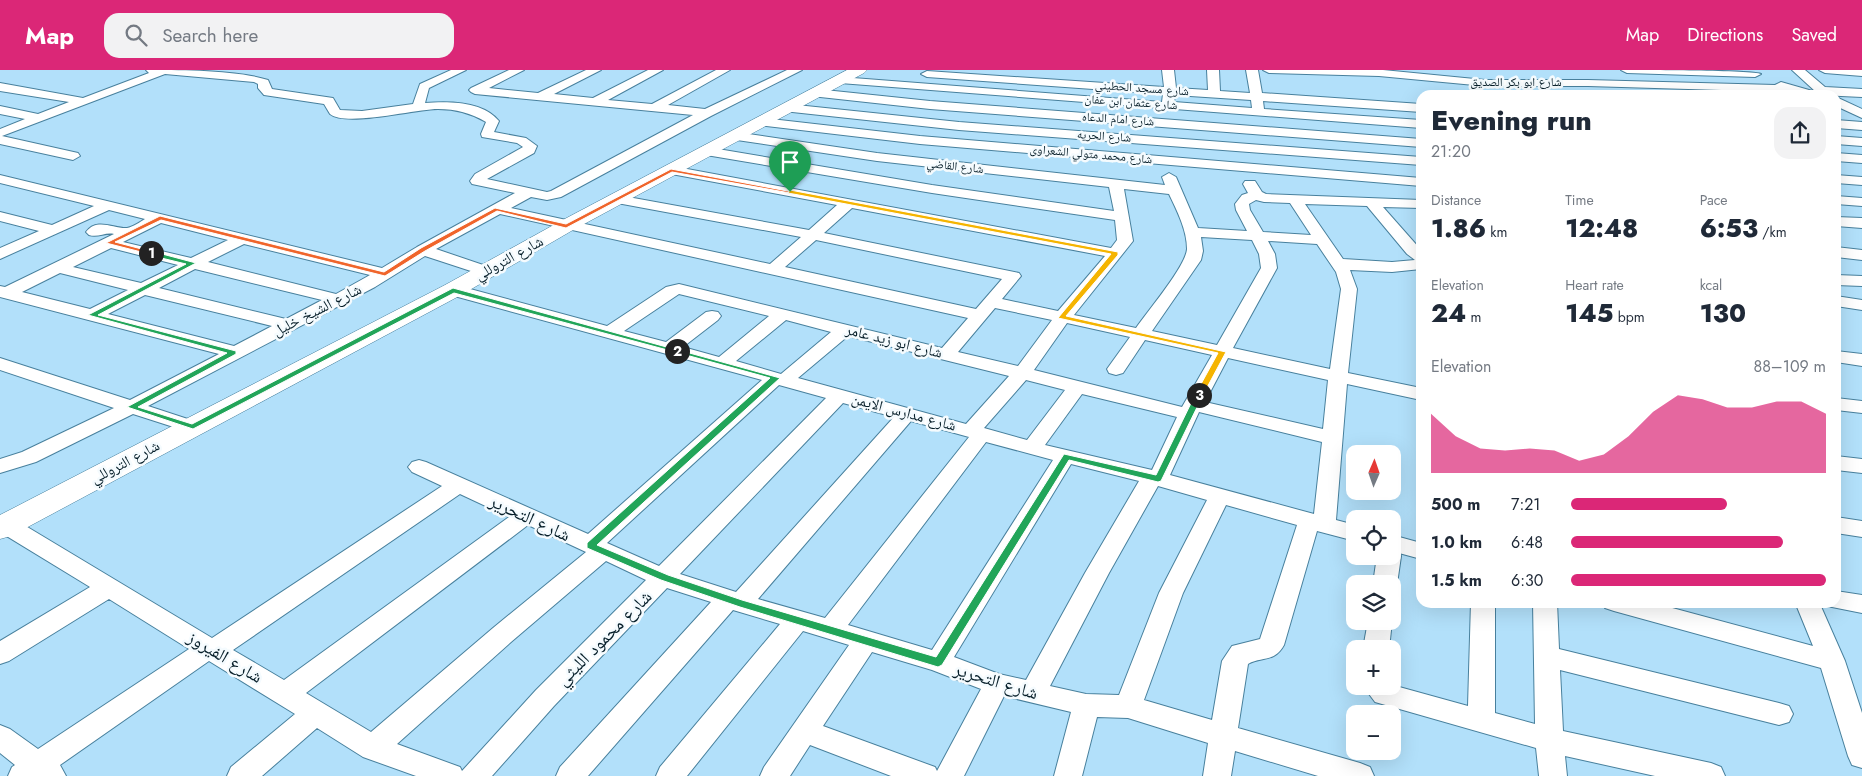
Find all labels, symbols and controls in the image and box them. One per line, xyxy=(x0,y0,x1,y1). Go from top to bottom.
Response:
search box xyxy=(104,13,454,58)
text: Map xyxy=(25,18,74,53)
icon: search xyxy=(122,21,150,49)
text: Search here xyxy=(162,22,258,49)
text: Map xyxy=(1626,22,1659,48)
text: Directions xyxy=(1687,22,1763,48)
text: Saved xyxy=(1791,22,1837,48)
street label: شارع ابو بكر الصديق xyxy=(1470,73,1562,91)
street label: شارع مسجد الحطيني xyxy=(1094,76,1190,101)
street label: شارع عثمان ابن عفان xyxy=(1084,90,1178,114)
text: Evening run xyxy=(1431,100,1592,141)
street label: شارع امام الدعاه xyxy=(1081,107,1155,131)
button: share xyxy=(1774,107,1826,159)
street label: شارع الحريه xyxy=(1076,125,1132,147)
street label: شارع محمد متولي الشعراوى xyxy=(1029,140,1153,169)
text: 21:20 xyxy=(1431,140,1471,163)
pin xyxy=(769,141,811,192)
icon: arrive xyxy=(776,148,804,176)
street label: شارع القاضي xyxy=(926,154,984,179)
text: Distance xyxy=(1431,190,1481,210)
text: Time xyxy=(1565,190,1594,210)
text: Pace xyxy=(1700,190,1728,210)
text: 1.86 xyxy=(1431,210,1486,246)
text: 12:48 xyxy=(1565,210,1638,246)
text: 6:53 xyxy=(1700,210,1758,246)
text: km xyxy=(1486,222,1507,242)
text: /km xyxy=(1758,222,1787,242)
street label: شارع التروللي xyxy=(471,230,548,287)
pin: 1 xyxy=(138,240,164,266)
text: 1 xyxy=(148,243,155,263)
text: Elevation xyxy=(1431,275,1484,295)
text: Heart rate xyxy=(1565,275,1624,295)
text: kcal xyxy=(1700,275,1722,295)
street label: شارع الشيخ خليل xyxy=(269,278,365,342)
text: 24 xyxy=(1431,295,1466,331)
text: 145 xyxy=(1565,295,1614,331)
text: 130 xyxy=(1700,295,1746,331)
text: m xyxy=(1466,307,1481,327)
text: bpm xyxy=(1614,307,1645,327)
street label: شارع ابو زيد عامر xyxy=(842,318,945,364)
pin: 2 xyxy=(664,338,690,364)
text: 2 xyxy=(673,341,682,361)
text: Elevation xyxy=(1431,355,1491,378)
text: 88–109 m xyxy=(1753,355,1826,378)
pin: 3 xyxy=(1186,382,1212,408)
text: 3 xyxy=(1195,385,1204,405)
street label: شارع مدارس الايمن xyxy=(849,387,959,437)
street label: شارع التروللي xyxy=(87,435,164,490)
north arrow xyxy=(1346,445,1401,500)
map controls xyxy=(1346,445,1401,760)
street label: شارع التحرير xyxy=(484,487,575,548)
text: 500 m xyxy=(1431,493,1480,516)
text: 7:21 xyxy=(1511,493,1541,516)
button: locate xyxy=(1346,510,1401,565)
text: 1.0 km xyxy=(1431,531,1482,554)
text: 6:48 xyxy=(1511,531,1543,554)
text: 1.5 km xyxy=(1431,569,1482,592)
text: 6:30 xyxy=(1511,569,1543,592)
button: layers xyxy=(1346,575,1401,630)
street label: شارع محمود الليثي xyxy=(550,584,659,693)
street label: شارع الفيروز xyxy=(182,624,268,690)
button: + xyxy=(1346,640,1401,695)
street label: شارع التحرير xyxy=(950,656,1041,706)
button: − xyxy=(1346,705,1401,760)

